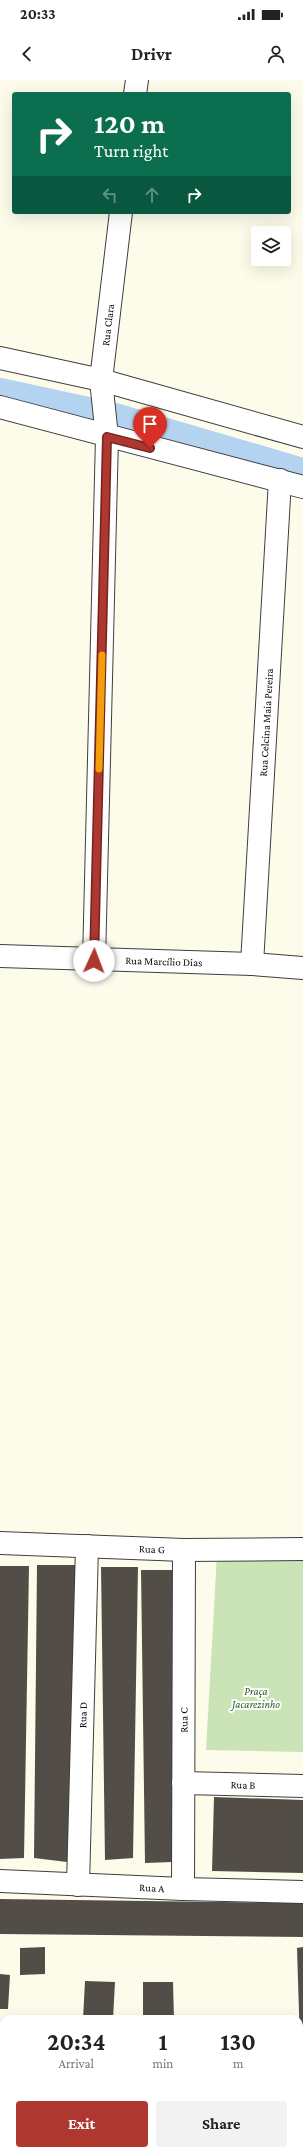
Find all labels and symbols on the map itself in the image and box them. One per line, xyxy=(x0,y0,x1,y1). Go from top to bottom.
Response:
street label: Rua Clara xyxy=(99,303,116,347)
pin xyxy=(133,407,167,448)
street label: Rua Celcina Maia Pereira xyxy=(257,668,275,777)
position arrow xyxy=(73,940,115,982)
street label: Rua Marcílio Dias xyxy=(125,954,203,968)
street label: Rua G xyxy=(139,1542,165,1555)
park label: Praça Jacarezinho xyxy=(230,1685,280,1711)
street label: Rua D xyxy=(76,1702,89,1728)
street label: Rua C xyxy=(177,1707,190,1733)
street label: Rua B xyxy=(230,1778,256,1791)
street label: Rua A xyxy=(139,1881,165,1894)

